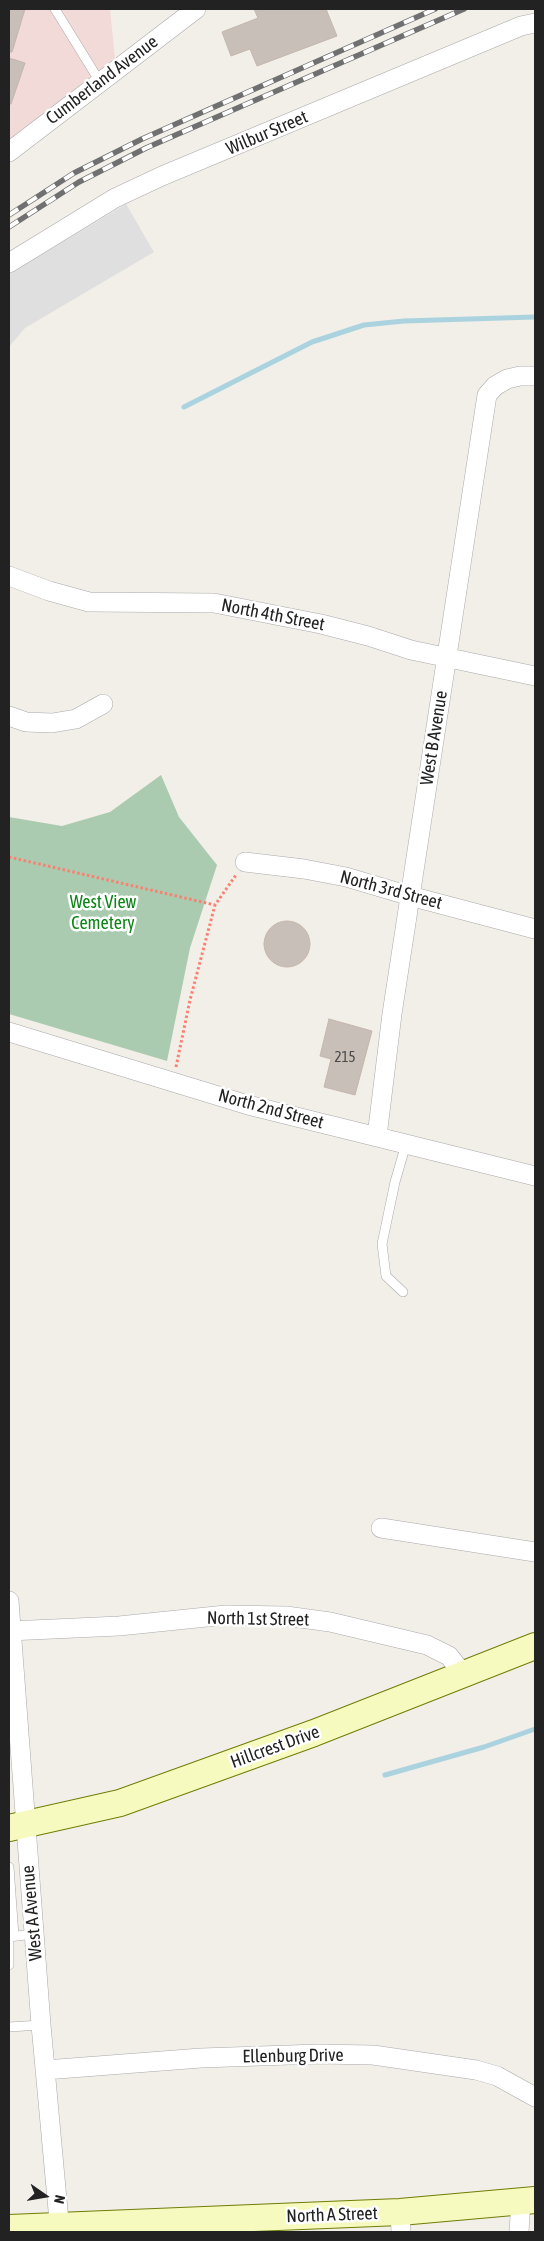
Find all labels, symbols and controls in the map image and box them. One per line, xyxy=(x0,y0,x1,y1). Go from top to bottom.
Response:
street label: Cumberland Avenue xyxy=(42,31,162,129)
street label: Wilbur Street xyxy=(223,106,311,160)
street label: North 4th Street xyxy=(219,594,327,636)
street label: West B Avenue xyxy=(416,689,452,787)
street label: North 3rd Street xyxy=(338,866,444,914)
park label: West View Cemetery xyxy=(70,891,136,934)
house number: 215 xyxy=(334,1048,356,1066)
street label: North 2nd Street xyxy=(216,1085,326,1133)
street label: North 1st Street xyxy=(207,1607,309,1631)
street label: Hillcrest Drive xyxy=(228,1721,322,1773)
street label: West A Avenue xyxy=(17,1864,47,1962)
street label: Ellenburg Drive xyxy=(242,2044,344,2068)
north arrow xyxy=(20,2171,70,2221)
text: N xyxy=(51,2194,68,2205)
street label: North A Street xyxy=(286,2203,378,2227)

